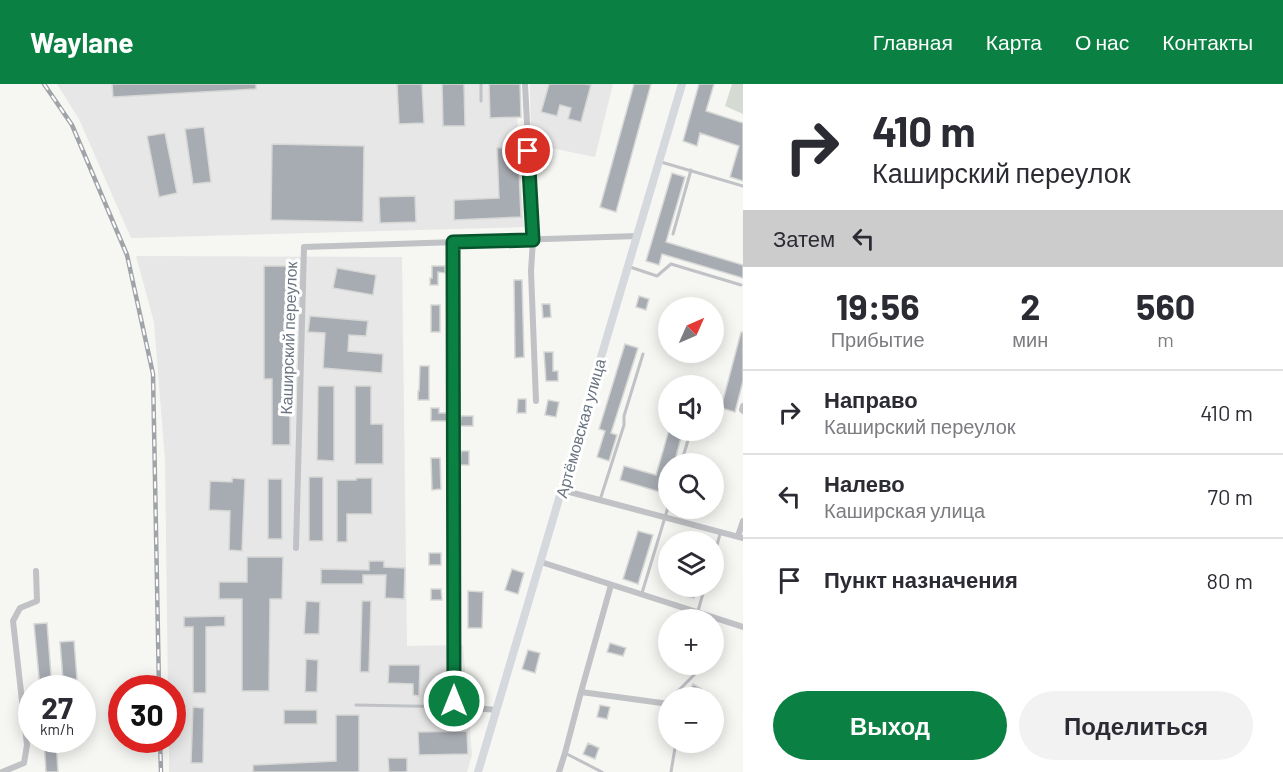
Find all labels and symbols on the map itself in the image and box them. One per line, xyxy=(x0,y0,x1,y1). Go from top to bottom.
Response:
pin xyxy=(502,125,553,176)
street label: Каширский переулок xyxy=(276,260,300,415)
north arrow xyxy=(658,297,724,363)
street label: Артёмовская улица xyxy=(551,356,609,500)
position arrow xyxy=(422,669,486,733)
speed limit sign: 30 xyxy=(108,675,186,753)

